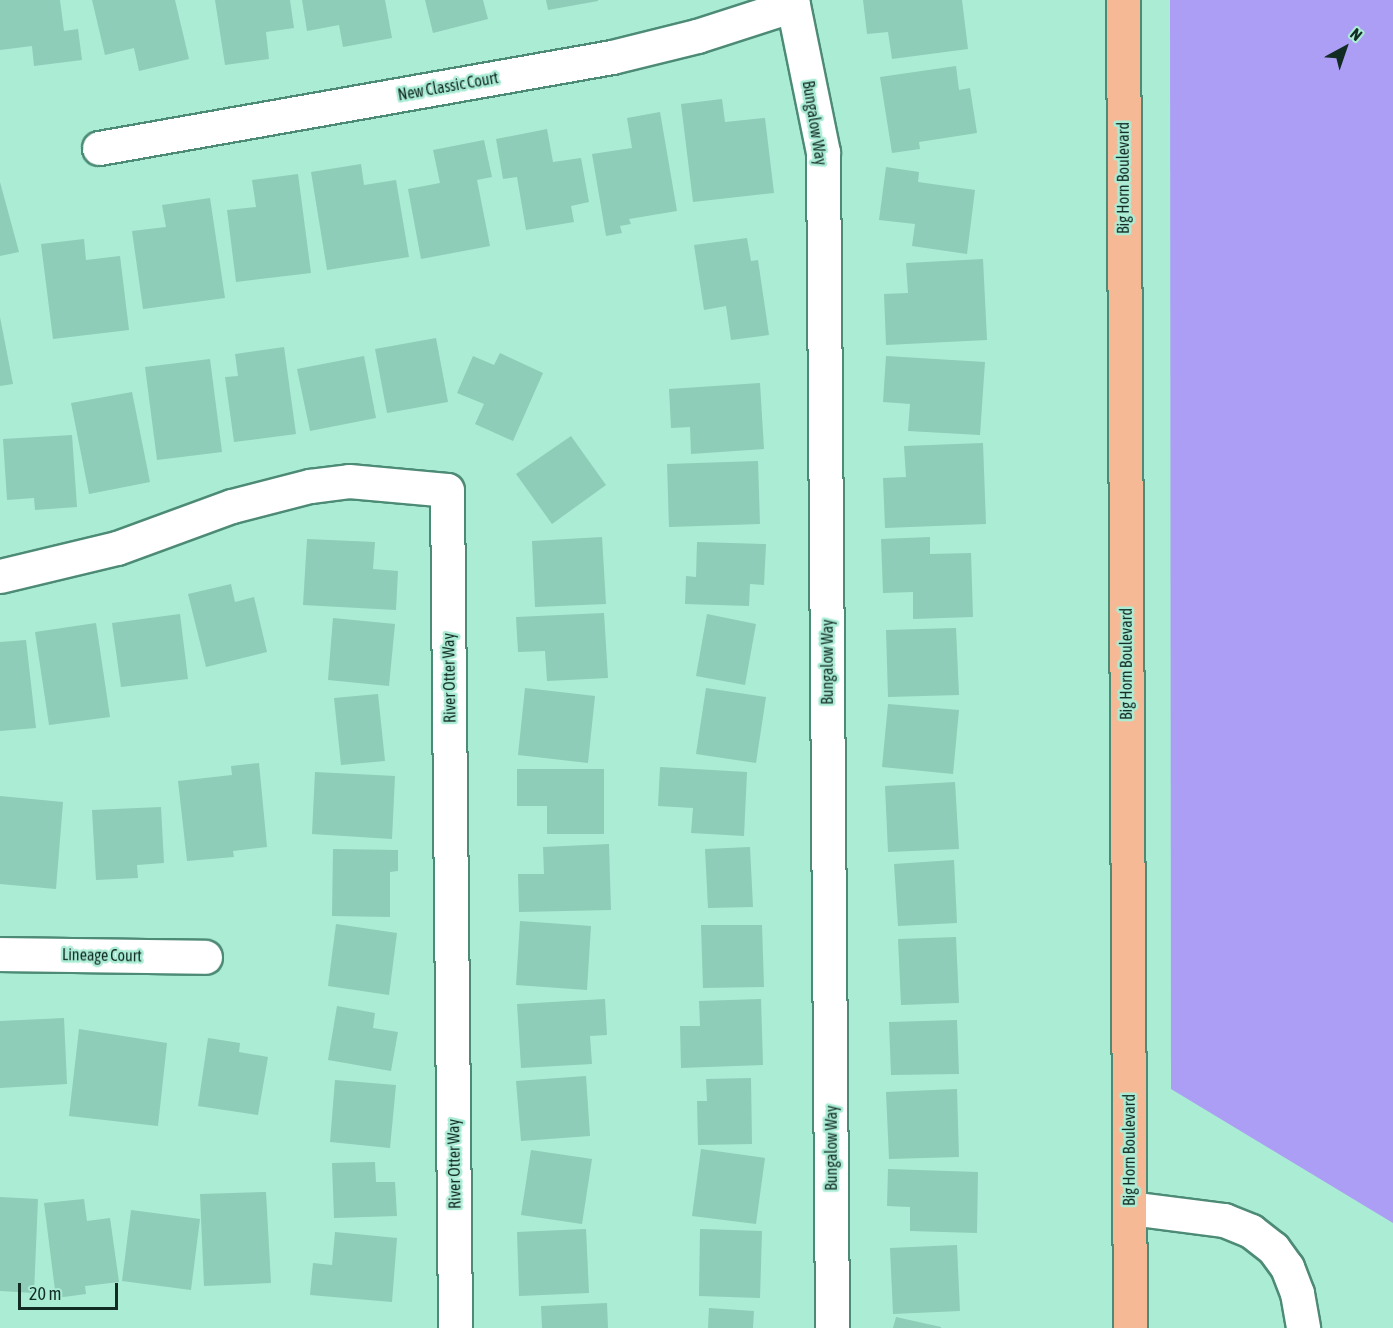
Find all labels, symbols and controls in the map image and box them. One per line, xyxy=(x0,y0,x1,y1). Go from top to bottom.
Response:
north arrow xyxy=(1315,18,1375,78)
text: N xyxy=(1347,24,1366,44)
street label: New Classic Court xyxy=(396,68,500,104)
street label: Bungalow Way xyxy=(799,79,831,167)
street label: Big Horn Boulevard xyxy=(1113,122,1133,234)
street label: Big Horn Boulevard xyxy=(1116,608,1136,720)
street label: Bungalow Way xyxy=(817,619,837,705)
street label: River Otter Way xyxy=(439,633,459,723)
street label: Lineage Court xyxy=(62,945,142,965)
street label: Big Horn Boulevard xyxy=(1119,1094,1139,1206)
street label: Bungalow Way xyxy=(821,1105,841,1191)
street label: River Otter Way xyxy=(444,1119,464,1209)
scale bar xyxy=(21,1271,122,1309)
text: 20 m xyxy=(29,1283,61,1304)

